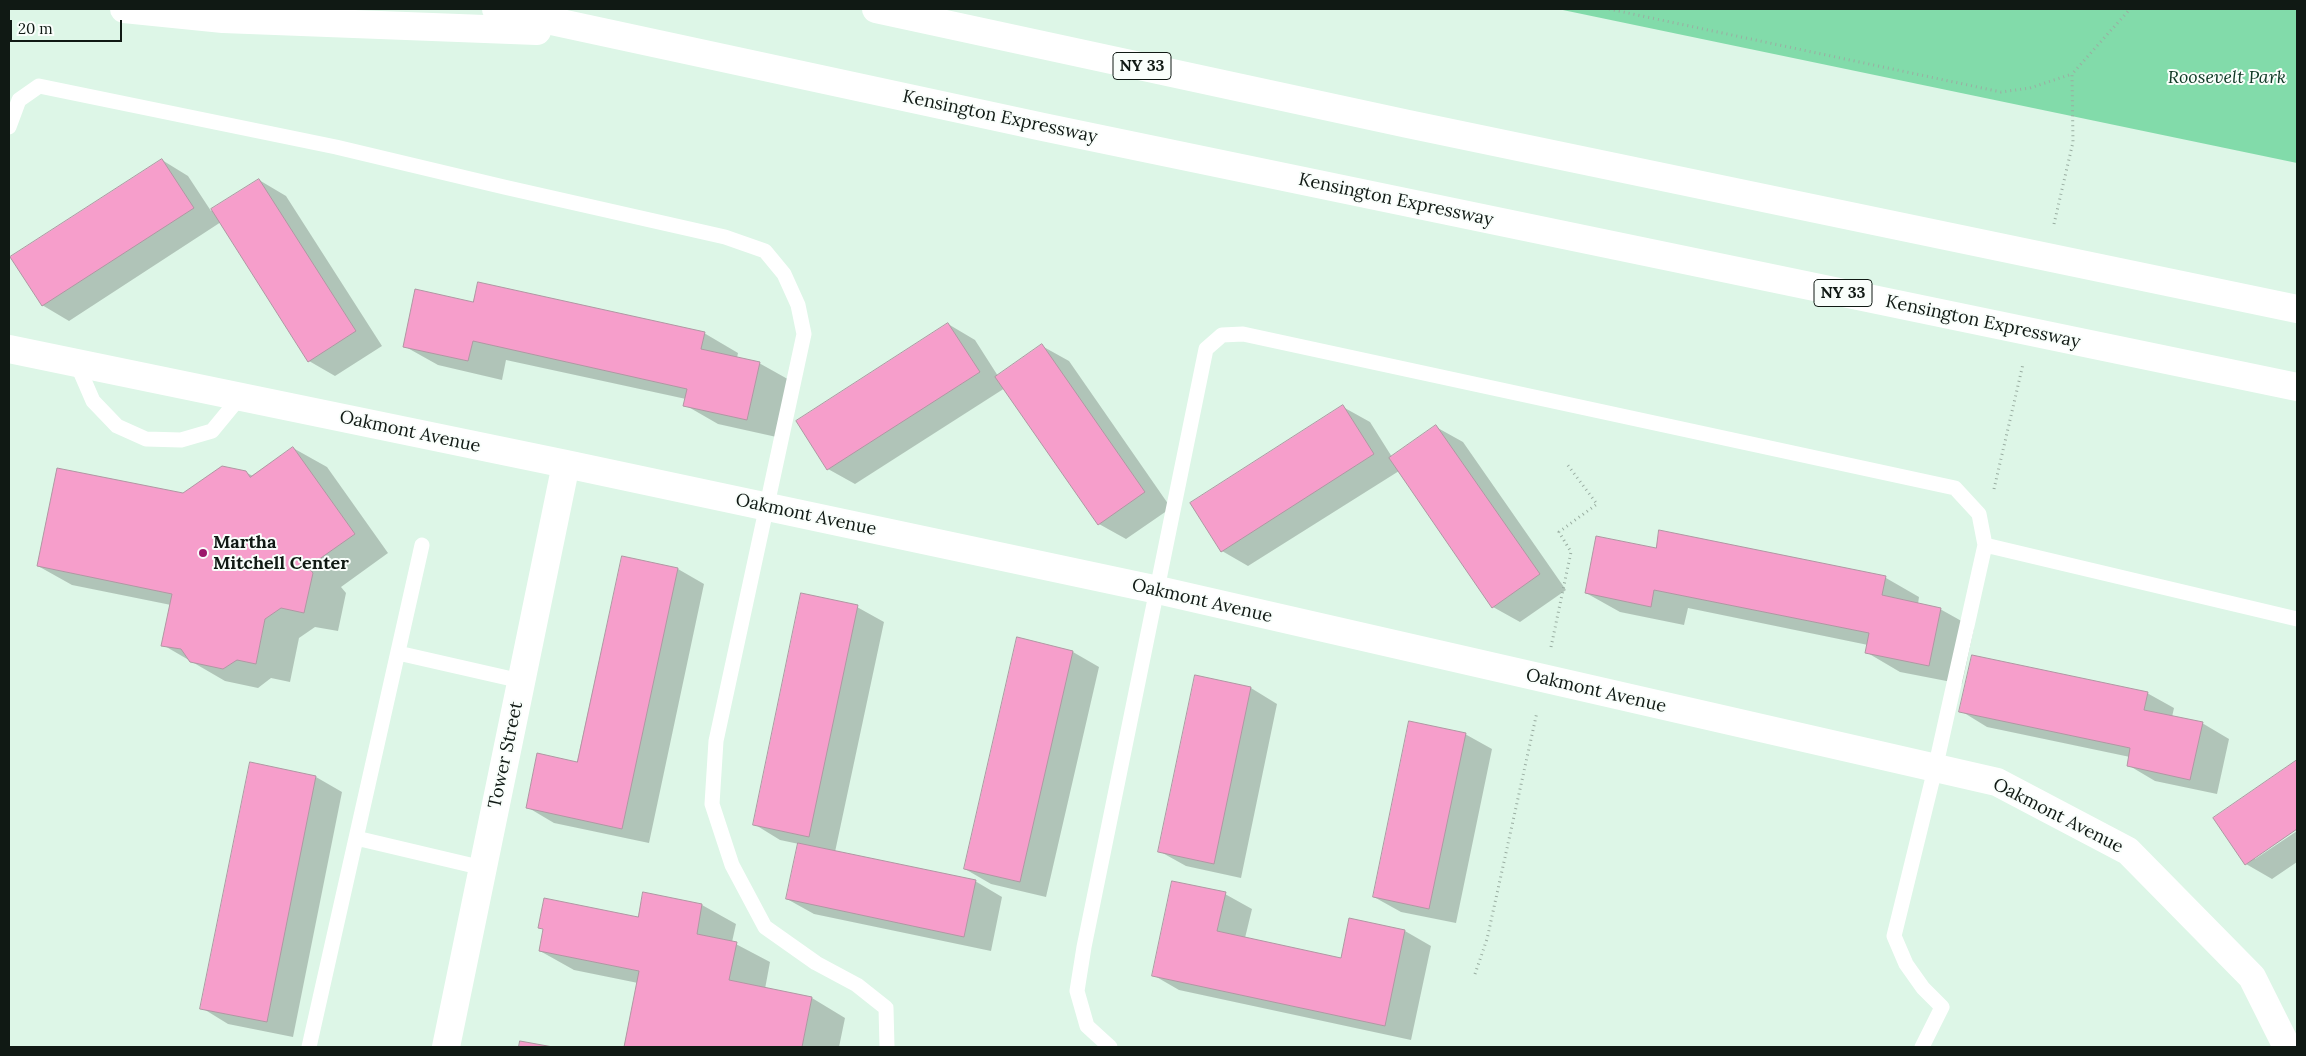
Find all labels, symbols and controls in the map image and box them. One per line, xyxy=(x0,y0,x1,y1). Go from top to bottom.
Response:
scale bar xyxy=(12,10,125,42)
text: 20 m xyxy=(18,19,53,38)
road number: NY 33 xyxy=(1113,52,1171,80)
park label: Roosevelt Park xyxy=(2168,67,2286,89)
street label: Kensington Expressway xyxy=(901,86,1099,148)
street label: Kensington Expressway xyxy=(1297,169,1495,231)
road number: NY 33 xyxy=(1814,280,1872,306)
street label: Kensington Expressway xyxy=(1884,291,2082,353)
street label: Oakmont Avenue xyxy=(338,407,482,457)
street label: Oakmont Avenue xyxy=(734,490,878,540)
place label: Martha Mitchell Center xyxy=(213,532,349,574)
marker: Martha Mitchell Center xyxy=(197,547,209,559)
street label: Oakmont Avenue xyxy=(1130,574,1274,628)
street label: Oakmont Avenue xyxy=(1524,664,1668,718)
street label: Tower Street xyxy=(484,700,528,810)
street label: Oakmont Avenue xyxy=(1989,774,2127,858)

